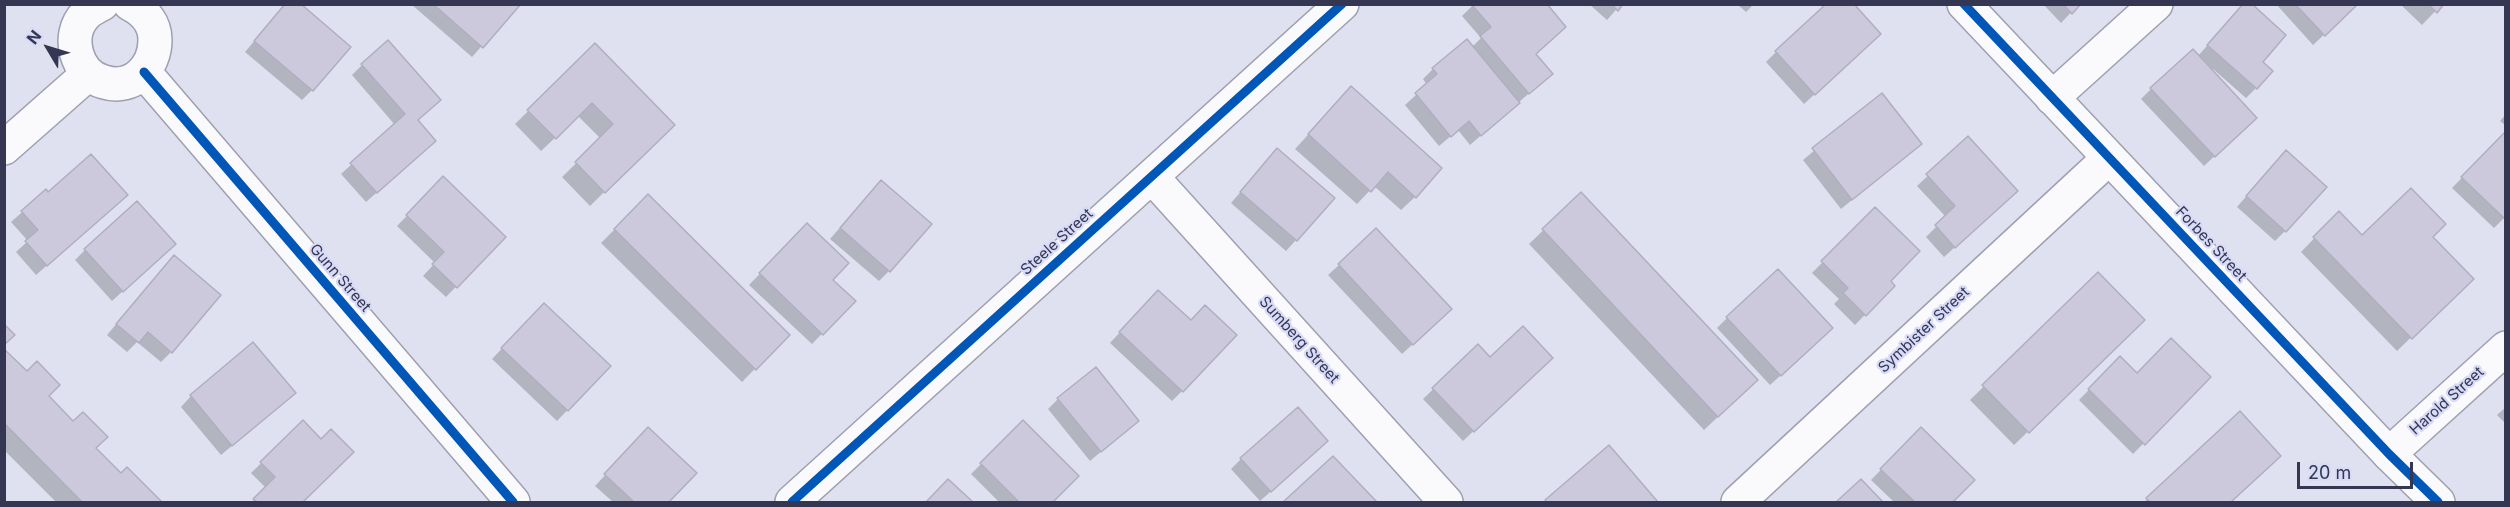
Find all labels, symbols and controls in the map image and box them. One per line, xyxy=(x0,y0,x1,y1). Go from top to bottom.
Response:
north arrow xyxy=(18,18,78,78)
text: N xyxy=(22,26,45,48)
street label: Forbes Street xyxy=(2172,203,2250,285)
street label: Steele Street xyxy=(1017,205,1097,279)
street label: Gunn Street xyxy=(306,240,374,316)
street label: Symbister Street xyxy=(1875,283,1973,377)
street label: Sumberg Street xyxy=(1255,293,1343,387)
street label: Harold Street xyxy=(2406,363,2488,439)
scale bar xyxy=(2300,450,2416,488)
text: 20 m xyxy=(2308,462,2351,483)

